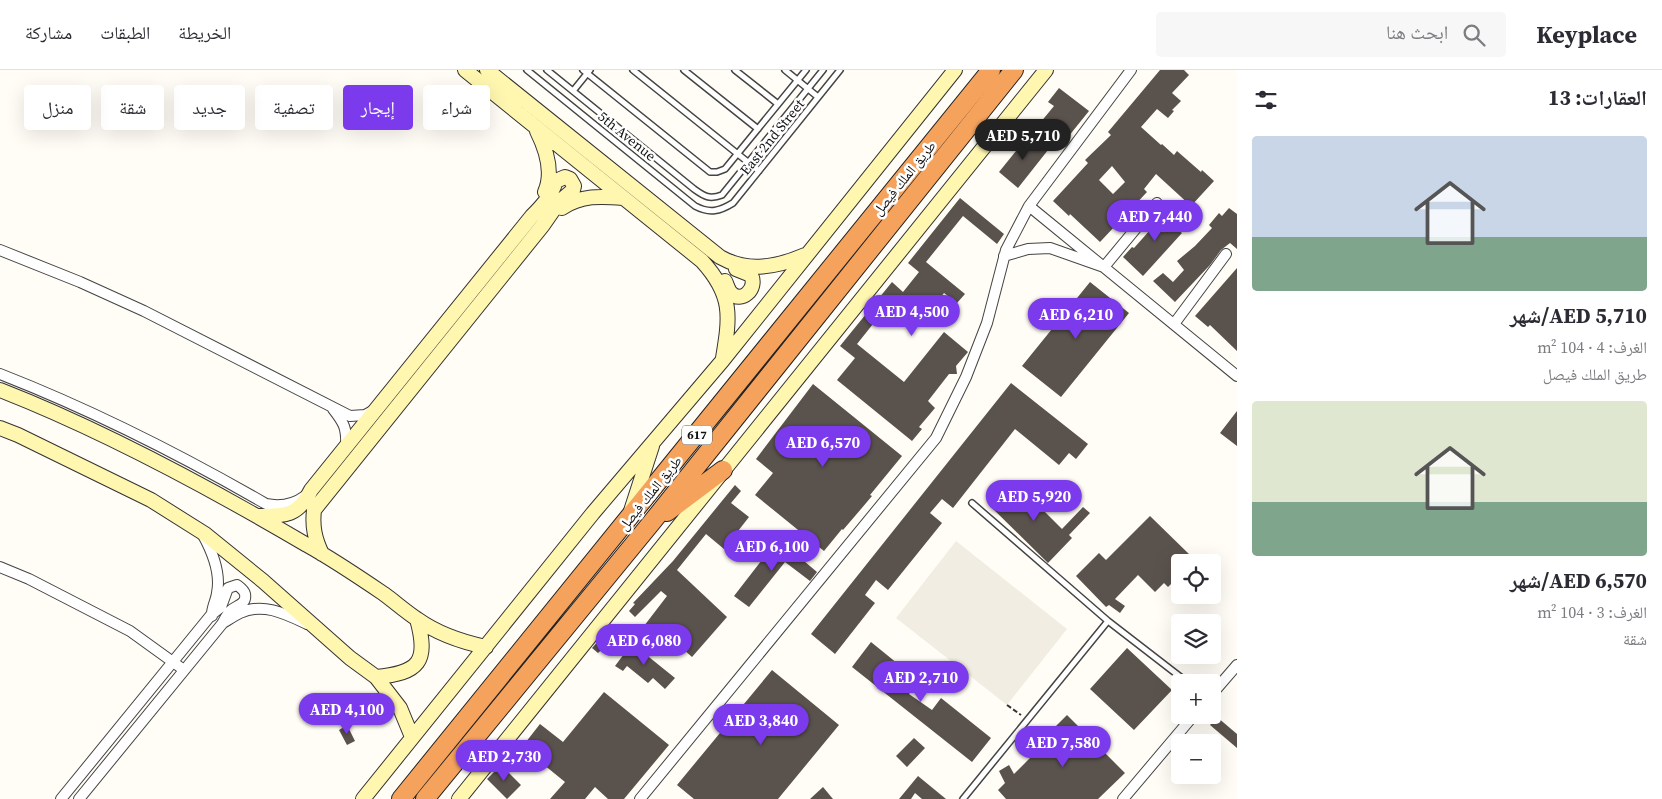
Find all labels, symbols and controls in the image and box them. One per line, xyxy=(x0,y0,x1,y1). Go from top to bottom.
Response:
search box xyxy=(1156,12,1506,57)
text: Keyplace xyxy=(1536,18,1637,51)
text: ابحث هنا xyxy=(1386,19,1448,45)
text: مشاركة xyxy=(25,20,72,45)
text: الطبقات xyxy=(100,20,150,45)
text: الخريطة xyxy=(178,20,231,45)
icon: search xyxy=(1460,21,1488,49)
text: العقارات: 13 xyxy=(1548,83,1647,112)
chip: منزل xyxy=(24,85,91,130)
chip: شقة xyxy=(101,85,164,130)
chip: جديد xyxy=(174,85,245,130)
chip: تصفية xyxy=(255,85,333,130)
chip: إيجار xyxy=(343,85,413,130)
chip: شراء xyxy=(423,85,490,130)
icon: filters xyxy=(1252,86,1280,114)
street label: East 2nd Street xyxy=(735,94,809,179)
street label: 5th Avenue xyxy=(594,106,660,166)
pin: AED 5,710 xyxy=(966,118,1080,161)
text: AED 5,710 xyxy=(986,124,1060,146)
street label: طريق الملك فيصل xyxy=(868,136,940,220)
icon: home xyxy=(1405,168,1495,258)
pin: AED 7,440 xyxy=(1098,200,1212,242)
text: AED 7,440 xyxy=(1118,205,1192,227)
pin: AED 4,500 xyxy=(855,294,969,337)
pin: AED 6,210 xyxy=(1019,298,1133,340)
text: AED 4,500 xyxy=(875,300,949,322)
text: AED 5,710/شهر xyxy=(1510,301,1647,330)
text: AED 6,210 xyxy=(1039,303,1113,325)
text: الغرف: 4 · 104 m² xyxy=(1537,336,1647,358)
text: طريق الملك فيصل xyxy=(1543,363,1647,385)
road number: 617 xyxy=(682,426,712,444)
pin: AED 6,570 xyxy=(766,426,880,468)
text: AED 6,570 xyxy=(786,431,860,453)
icon: home xyxy=(1405,433,1495,523)
street label: طريق الملك فيصل xyxy=(614,451,686,535)
pin: AED 5,920 xyxy=(977,480,1091,522)
text: AED 5,920 xyxy=(997,485,1071,507)
pin: AED 6,100 xyxy=(715,530,829,572)
text: AED 6,100 xyxy=(735,535,809,557)
map controls xyxy=(1171,554,1221,784)
button: locate xyxy=(1171,554,1221,604)
text: AED 6,570/شهر xyxy=(1510,566,1647,595)
text: الغرف: 3 · 104 m² xyxy=(1537,601,1647,623)
button: layers xyxy=(1171,614,1221,664)
pin: AED 6,080 xyxy=(587,624,701,666)
text: شقة xyxy=(1623,628,1647,650)
text: AED 6,080 xyxy=(607,629,681,651)
pin: AED 2,710 xyxy=(864,660,978,703)
text: AED 2,710 xyxy=(884,666,958,688)
button: + xyxy=(1171,674,1221,724)
pin: AED 4,100 xyxy=(290,692,404,735)
text: AED 4,100 xyxy=(310,698,384,720)
pin: AED 3,840 xyxy=(704,704,818,746)
text: AED 3,840 xyxy=(724,709,798,731)
pin: AED 7,580 xyxy=(1006,726,1120,768)
text: AED 7,580 xyxy=(1026,731,1100,753)
button: − xyxy=(1171,734,1221,784)
pin: AED 2,730 xyxy=(447,740,561,782)
text: AED 2,730 xyxy=(467,745,541,767)

